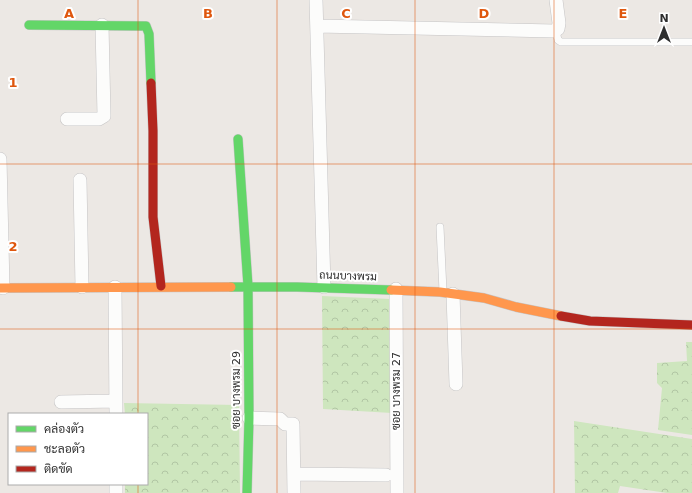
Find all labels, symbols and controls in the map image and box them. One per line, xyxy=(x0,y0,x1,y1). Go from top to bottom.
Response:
text: A xyxy=(64,6,74,21)
text: B xyxy=(203,6,213,21)
text: C xyxy=(341,6,351,21)
text: D xyxy=(479,6,490,21)
text: E xyxy=(619,6,627,21)
north arrow xyxy=(644,8,684,48)
text: N xyxy=(659,12,669,25)
text: 1 xyxy=(8,75,18,90)
text: 2 xyxy=(8,239,18,254)
street label: ถนนบางพรม xyxy=(319,268,377,284)
street label: ซอย บางพรม 29 xyxy=(230,351,243,429)
street label: ซอย บางพรม 27 xyxy=(390,352,403,430)
legend xyxy=(8,413,148,485)
text: คล่องตัว xyxy=(44,422,84,436)
text: ชะลอตัว xyxy=(44,442,85,456)
text: ติดขัด xyxy=(44,462,73,476)

